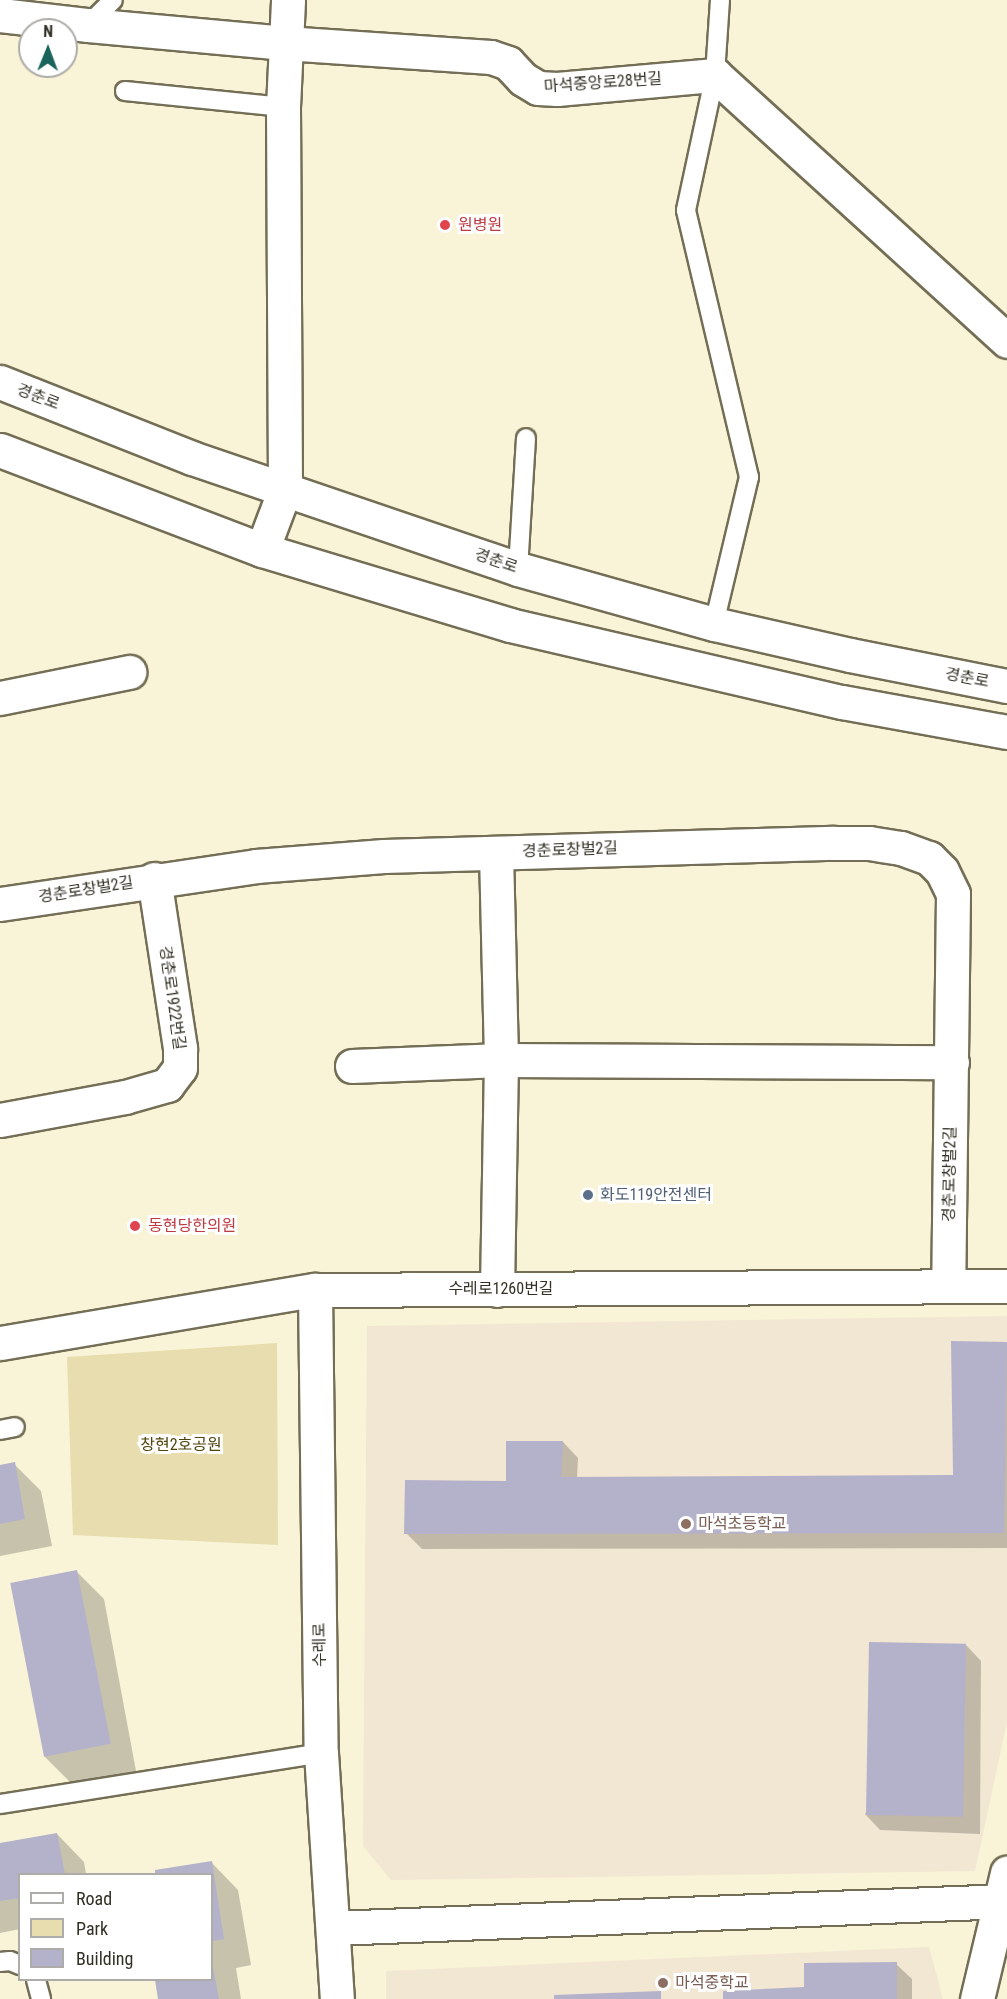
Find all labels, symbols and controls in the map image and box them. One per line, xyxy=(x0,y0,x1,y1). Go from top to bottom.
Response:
north arrow xyxy=(18,18,78,78)
text: N xyxy=(43,22,53,41)
street label: 마석중앙로28번길 xyxy=(543,69,663,97)
place label: 원병원 xyxy=(458,215,502,235)
marker: 원병원 xyxy=(436,216,454,234)
street label: 경춘로 xyxy=(14,380,62,414)
street label: 경춘로 xyxy=(472,545,520,577)
street label: 경춘로 xyxy=(943,664,991,692)
street label: 경춘로창벌2길 xyxy=(522,839,618,861)
street label: 경춘로창벌2길 xyxy=(37,873,135,907)
street label: 경춘로1922번길 xyxy=(155,945,189,1051)
street label: 경춘로창벌2길 xyxy=(940,1126,960,1222)
place label: 화도119안전센터 xyxy=(600,1185,712,1205)
marker: 화도119안전센터 xyxy=(581,1188,595,1202)
place label: 동현당한의원 xyxy=(148,1216,236,1236)
marker: 동현당한의원 xyxy=(126,1217,144,1235)
street label: 수레로1260번길 xyxy=(448,1279,554,1299)
park label: 창현2호공원 xyxy=(140,1435,222,1455)
place label: 마석초등학교 xyxy=(698,1514,786,1534)
marker: 마석초등학교 xyxy=(679,1517,693,1531)
street label: 수레로 xyxy=(310,1623,330,1667)
legend xyxy=(18,1873,213,1981)
text: Road xyxy=(76,1888,112,1909)
text: Park xyxy=(76,1918,108,1939)
text: Building xyxy=(76,1948,133,1969)
place label: 마석중학교 xyxy=(675,1973,749,1993)
marker: 마석중학교 xyxy=(656,1976,670,1990)

